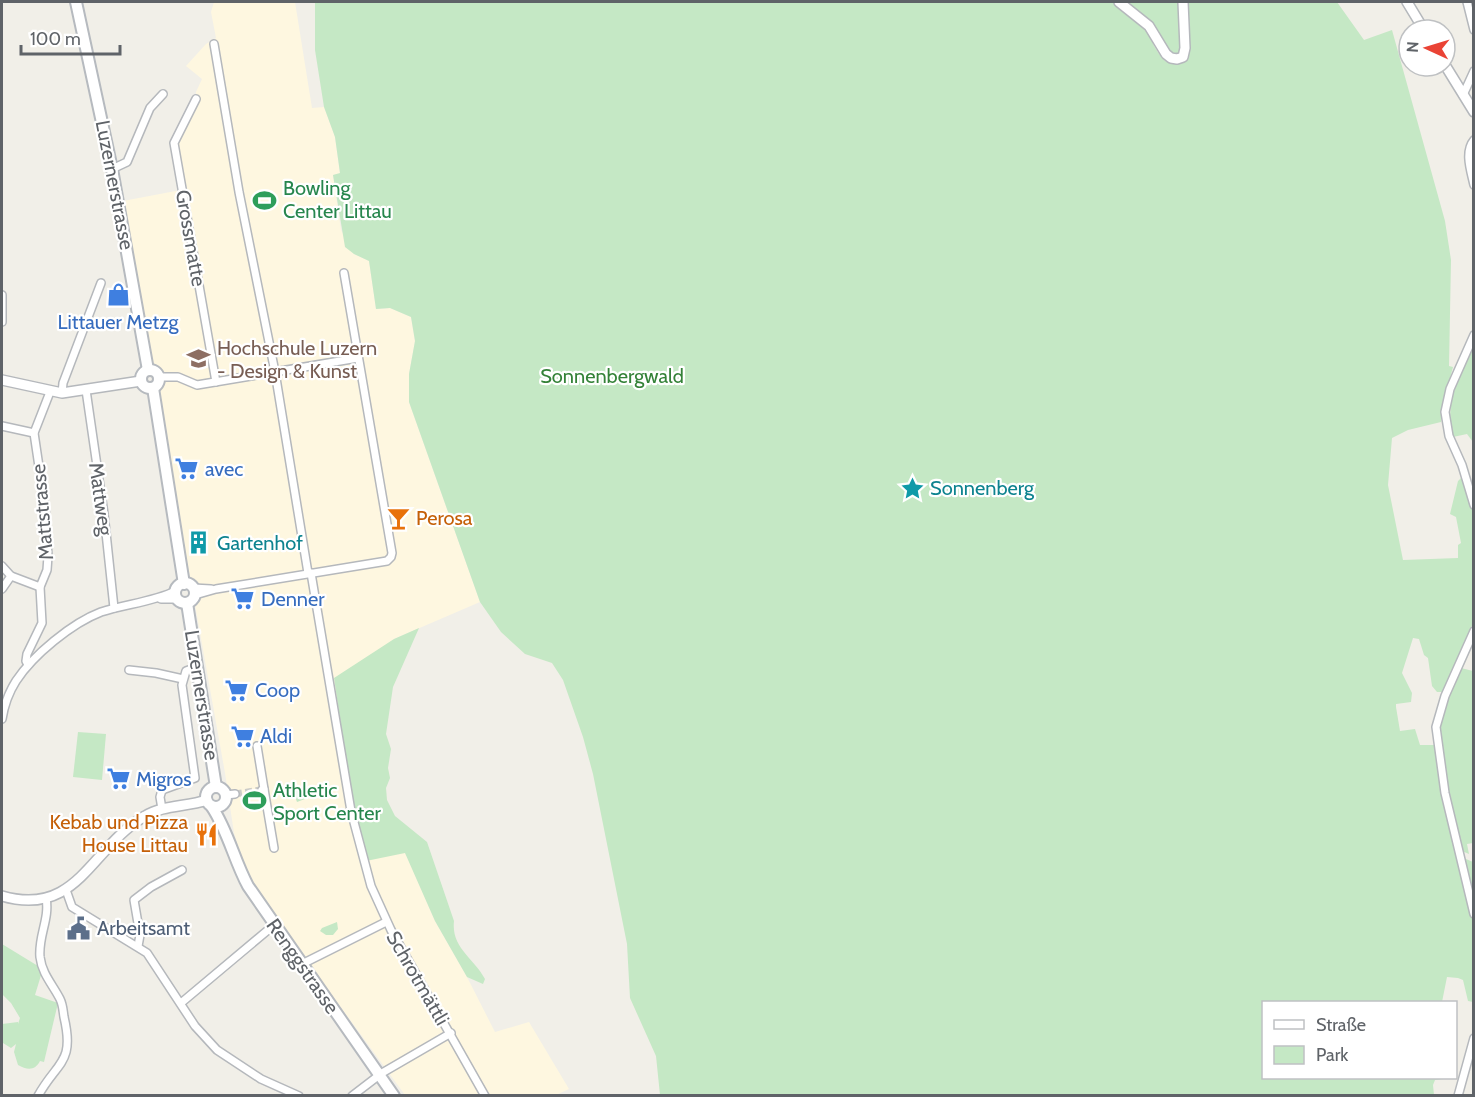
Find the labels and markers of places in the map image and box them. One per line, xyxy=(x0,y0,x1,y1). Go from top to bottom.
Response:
place label: Bowling Center Littau xyxy=(283,176,392,223)
sports icon: Bowling Center Littau xyxy=(252,187,278,213)
shop icon: Littauer Metzg xyxy=(105,282,131,308)
place label: Littauer Metzg xyxy=(57,310,180,334)
place label: Hochschule Luzern - Design & Kunst xyxy=(217,336,377,383)
school or university icon: Hochschule Luzern - Design & Kunst xyxy=(186,346,212,372)
supermarket icon: avec xyxy=(174,456,200,482)
place label: avec xyxy=(205,457,243,481)
place icon: Sonnenberg xyxy=(899,475,925,501)
place label: Sonnenberg xyxy=(930,476,1035,500)
bar icon: Perosa xyxy=(385,505,411,531)
place label: Perosa xyxy=(416,506,473,530)
building icon: Gartenhof xyxy=(186,530,212,556)
place label: Gartenhof xyxy=(217,531,303,555)
supermarket icon: Denner xyxy=(230,586,256,612)
place label: Denner xyxy=(261,587,325,611)
supermarket icon: Coop xyxy=(224,677,250,703)
place label: Coop xyxy=(255,678,300,702)
supermarket icon: Aldi xyxy=(229,723,255,749)
place label: Aldi xyxy=(260,724,292,748)
supermarket icon: Migros xyxy=(105,766,131,792)
place label: Migros xyxy=(136,767,192,791)
place label: Athletic Sport Center xyxy=(273,778,381,825)
sports icon: Athletic Sport Center xyxy=(242,788,268,814)
place label: Kebab und Pizza House Littau xyxy=(50,810,188,857)
restaurant icon: Kebab und Pizza House Littau xyxy=(193,821,219,847)
public building icon: Arbeitsamt xyxy=(66,915,92,941)
place label: Arbeitsamt xyxy=(97,916,190,940)

